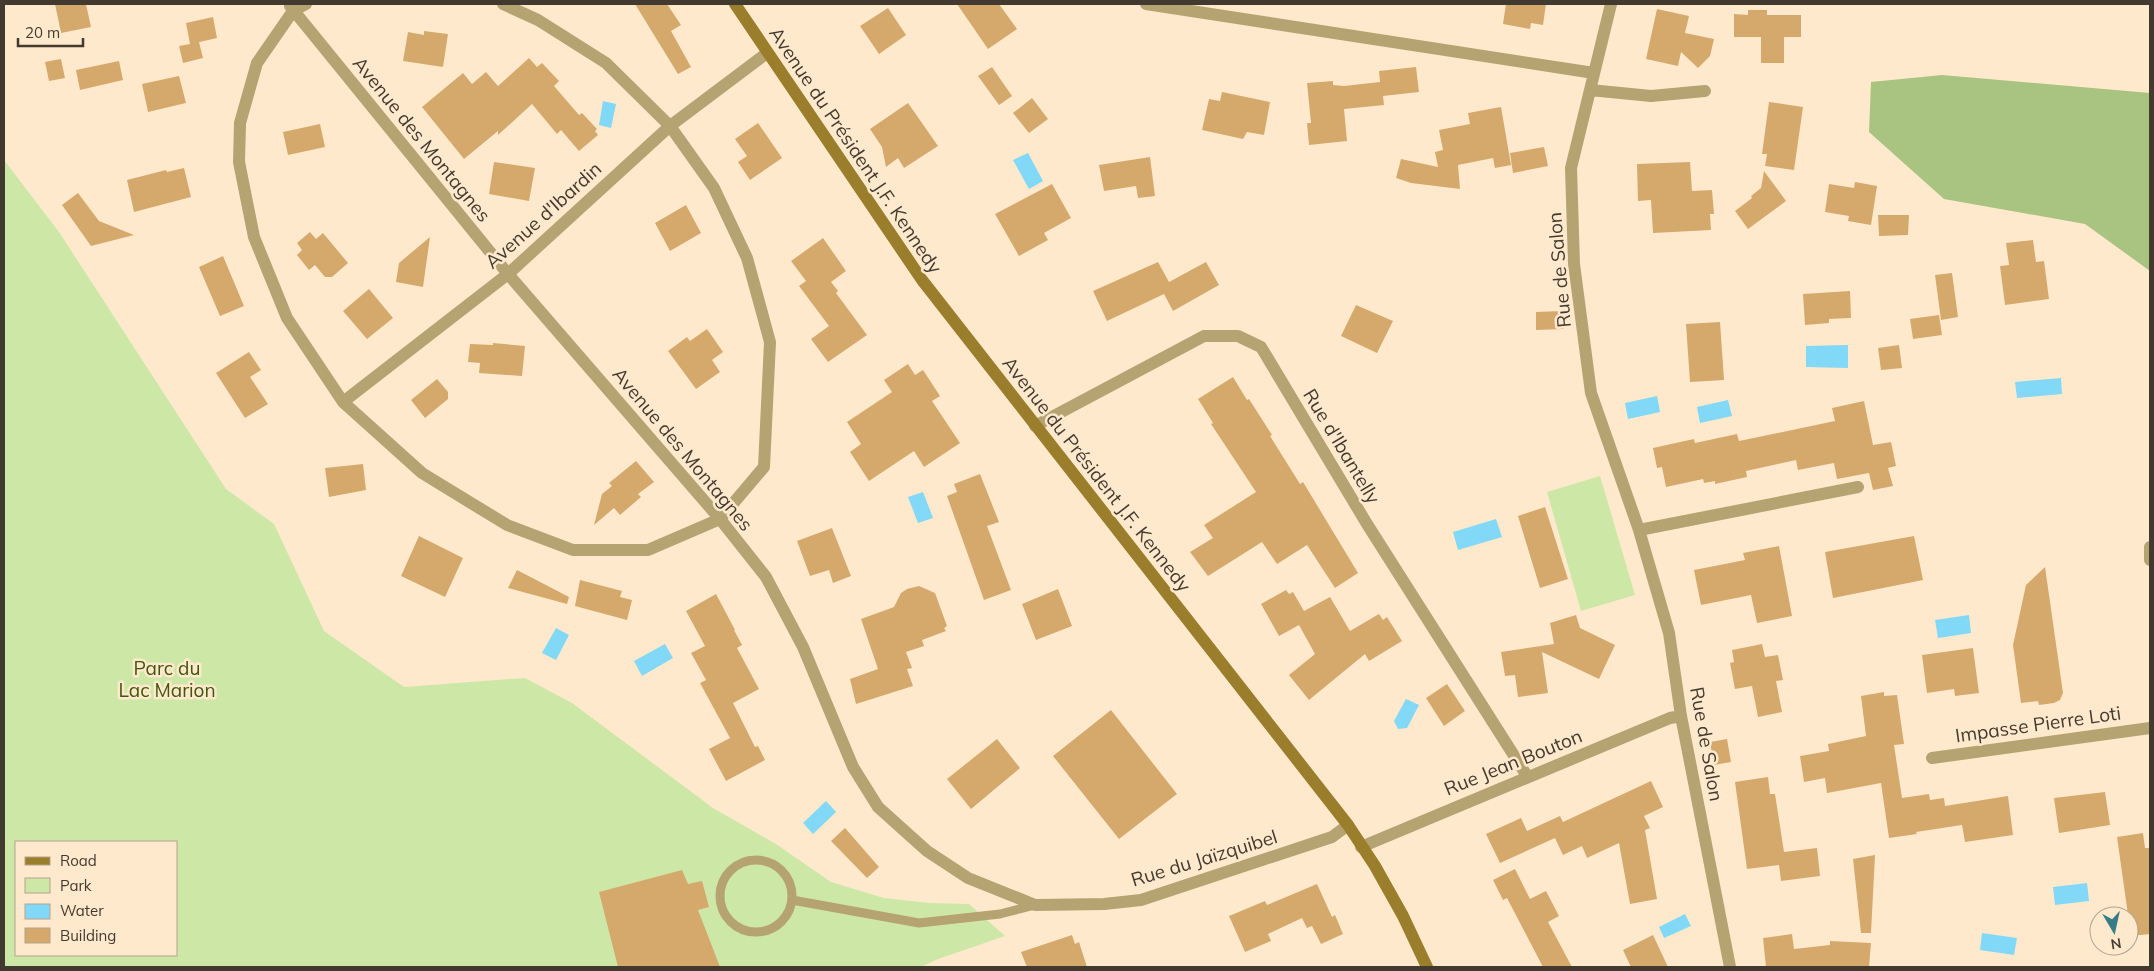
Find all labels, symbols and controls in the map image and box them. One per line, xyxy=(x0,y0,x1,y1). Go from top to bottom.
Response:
scale bar xyxy=(18,15,82,47)
street label: Avenue du Président J.F. Kennedy xyxy=(764,22,948,278)
text: 20 m xyxy=(25,23,60,42)
street label: Avenue des Montagnes xyxy=(348,51,496,227)
street label: Avenue d'Ibardin xyxy=(480,156,606,274)
street label: Rue de Salon xyxy=(1542,211,1576,329)
street label: Avenue du Président J.F. Kennedy xyxy=(998,351,1196,597)
street label: Avenue des Montagnes xyxy=(608,362,758,536)
street label: Rue d'Ibantelly xyxy=(1298,384,1386,508)
park label: Parc du Lac Marion xyxy=(118,656,216,702)
street label: Rue de Salon xyxy=(1685,685,1729,803)
street label: Impasse Pierre Loti xyxy=(1954,701,2122,747)
street label: Rue Jean Bouton xyxy=(1440,723,1586,801)
street label: Rue du Jaïzquibel xyxy=(1128,824,1280,892)
legend xyxy=(15,841,178,956)
text: Road xyxy=(60,851,97,870)
text: Park xyxy=(60,876,92,895)
text: Water xyxy=(60,901,104,920)
north arrow xyxy=(2089,906,2139,956)
text: Building xyxy=(60,926,116,945)
text: N xyxy=(2109,934,2123,954)

